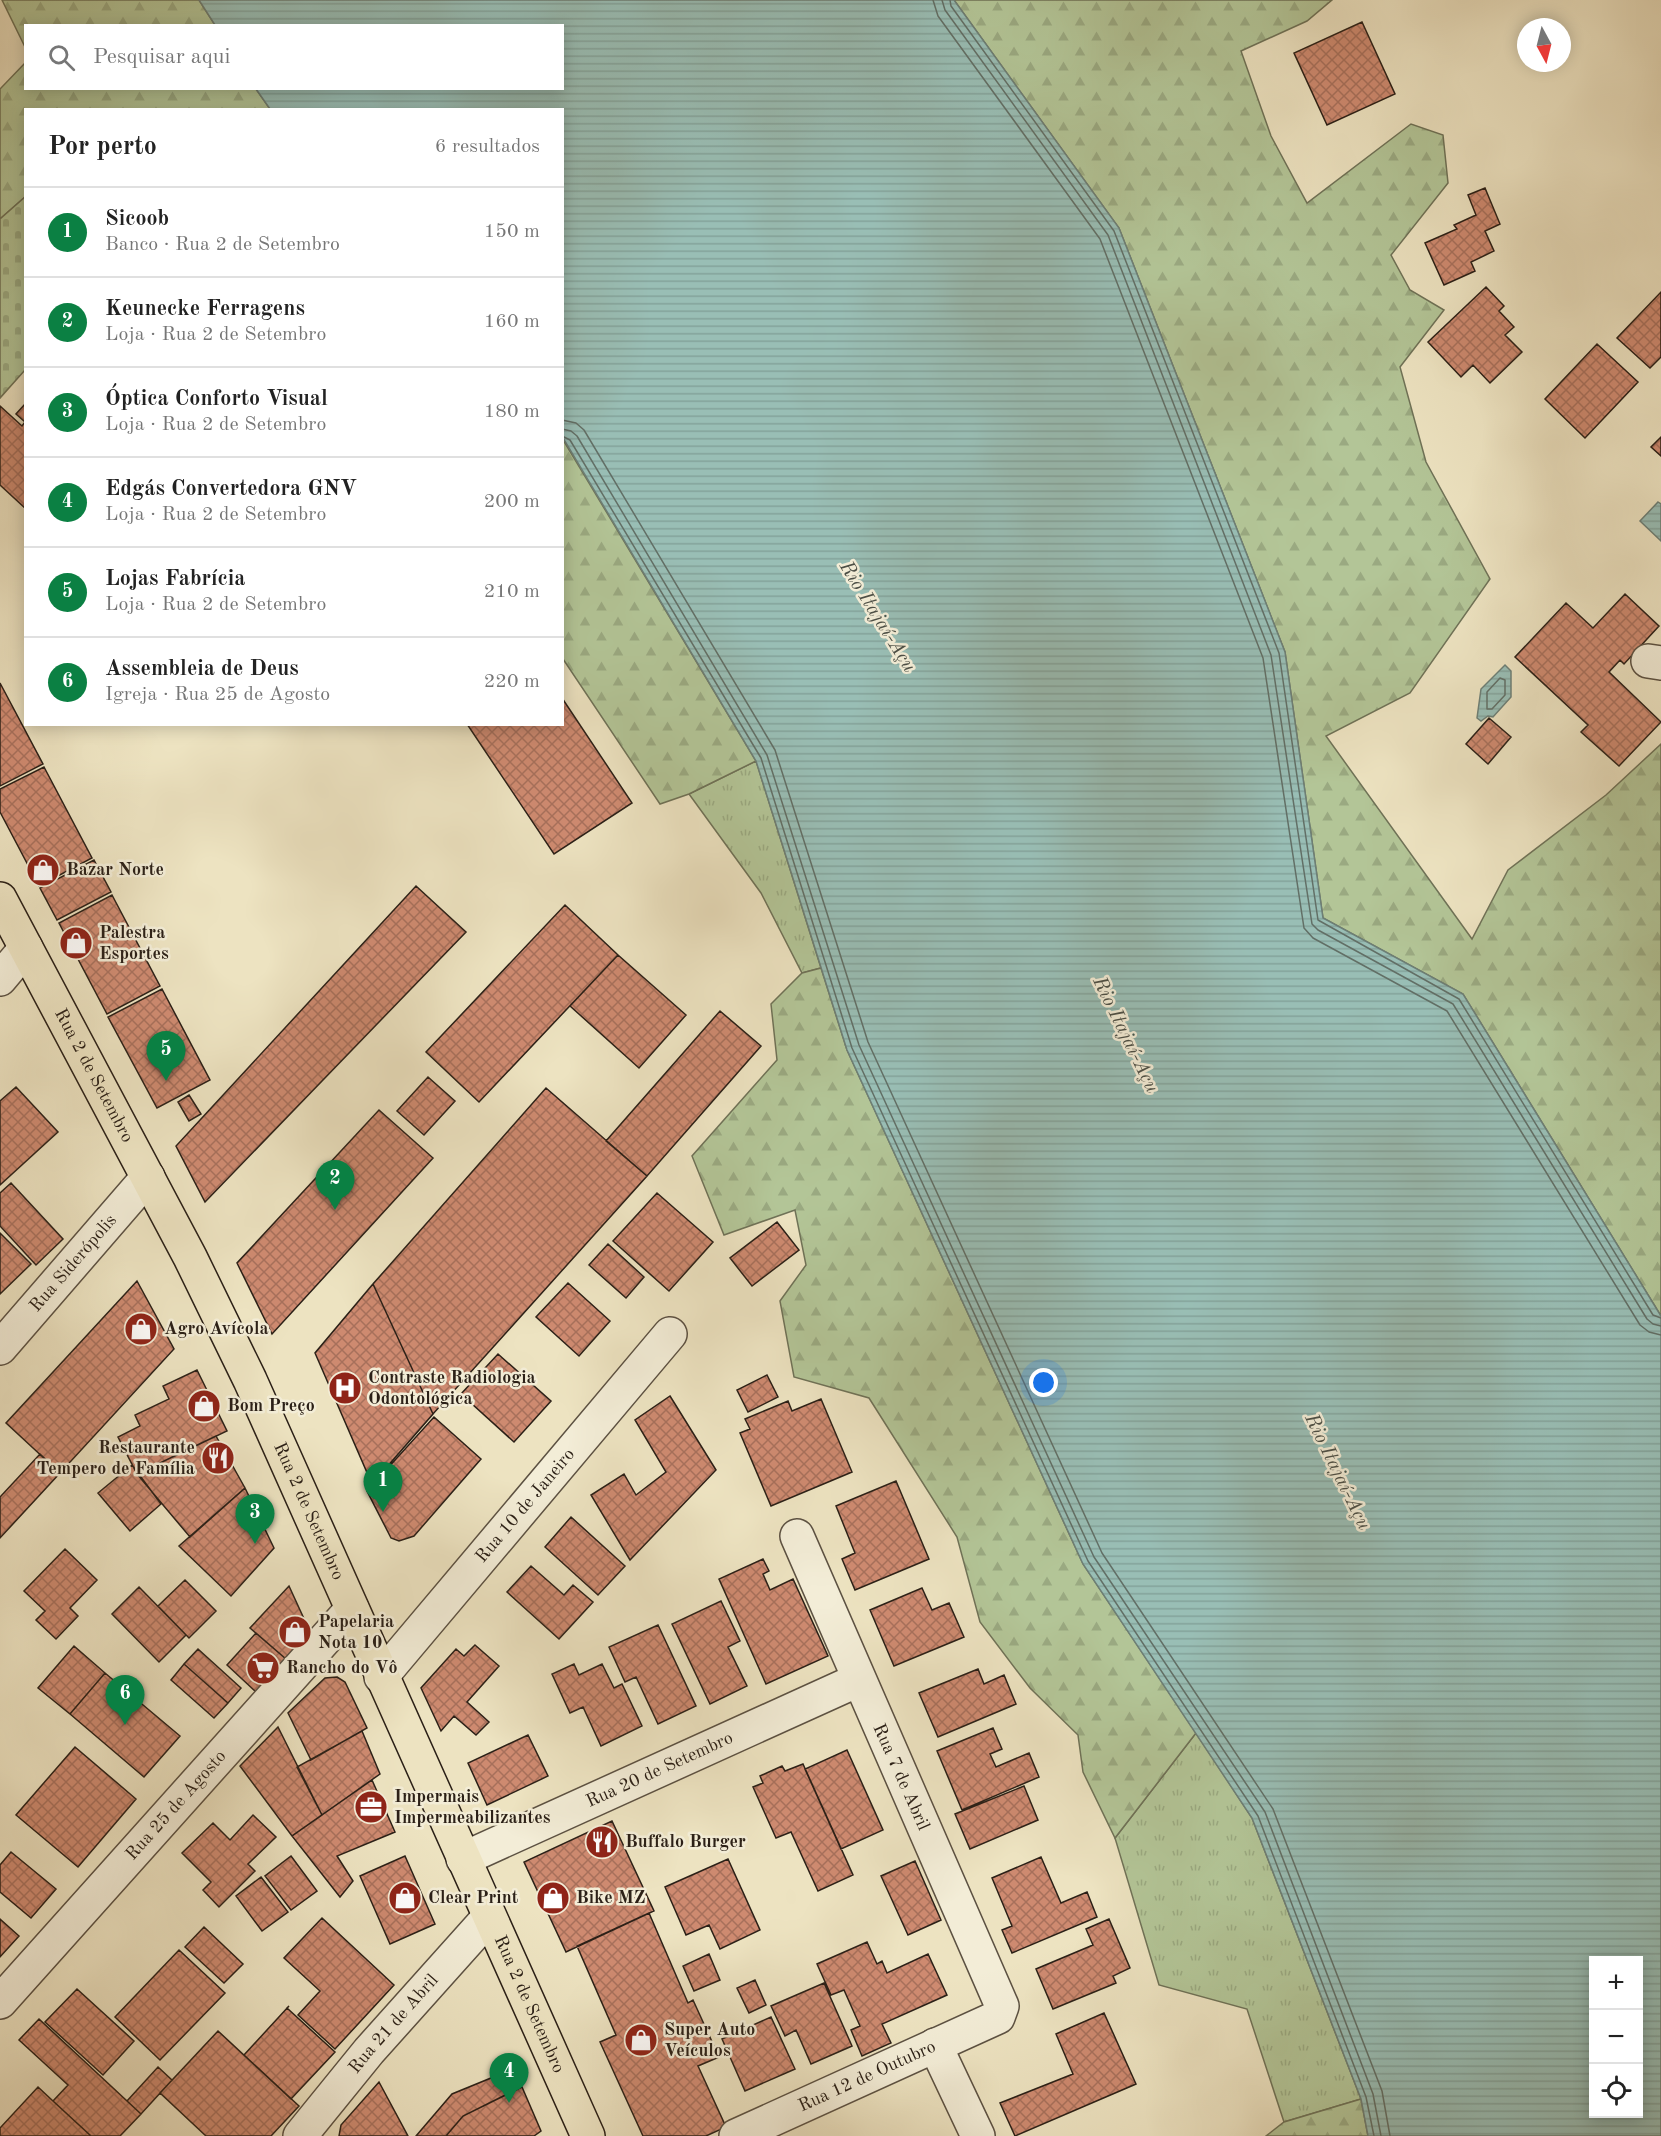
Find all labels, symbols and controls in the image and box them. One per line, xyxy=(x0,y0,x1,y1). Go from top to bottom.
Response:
north arrow xyxy=(1517,18,1571,72)
search box xyxy=(24,24,564,90)
icon: search xyxy=(45,41,78,74)
text: Pesquisar aqui xyxy=(93,46,230,68)
text: Por perto xyxy=(48,134,157,160)
text: 6 resultados xyxy=(435,137,540,157)
text: Sicoob xyxy=(105,208,169,230)
text: 1 xyxy=(62,222,73,242)
text: 150 m xyxy=(484,222,540,242)
text: Banco · Rua 2 de Setembro xyxy=(105,235,340,255)
text: Keunecke Ferragens xyxy=(105,298,305,320)
text: 2 xyxy=(62,312,73,332)
text: 160 m xyxy=(484,312,540,332)
text: Loja · Rua 2 de Setembro xyxy=(105,325,326,345)
text: Óptica Conforto Visual xyxy=(105,388,328,410)
text: 3 xyxy=(62,402,73,422)
text: 180 m xyxy=(484,402,540,422)
text: Loja · Rua 2 de Setembro xyxy=(105,415,326,435)
text: Edgás Convertedora GNV xyxy=(105,478,357,500)
text: 4 xyxy=(62,492,73,512)
text: 200 m xyxy=(484,492,540,512)
text: Loja · Rua 2 de Setembro xyxy=(105,505,326,525)
water label: Rio Itajaí-Açu xyxy=(834,557,919,676)
text: Lojas Fabrícia xyxy=(105,568,246,590)
text: 5 xyxy=(62,582,73,602)
text: 210 m xyxy=(484,582,540,602)
text: Loja · Rua 2 de Setembro xyxy=(105,595,326,615)
text: Assembleia de Deus xyxy=(105,658,299,680)
text: 6 xyxy=(62,672,73,692)
text: 220 m xyxy=(484,672,540,692)
text: Igreja · Rua 25 de Agosto xyxy=(105,685,330,705)
shop icon: Bazar Norte xyxy=(25,852,61,888)
place label: Bazar Norte xyxy=(66,861,164,879)
place label: Palestra Esportes xyxy=(99,924,169,963)
shop icon: Palestra Esportes xyxy=(58,925,94,961)
water label: Rio Itajaí-Açu xyxy=(1088,973,1162,1096)
street label: Rua 2 de Setembro xyxy=(51,1006,137,1146)
pin: 5 xyxy=(146,1032,186,1081)
pin: 2 xyxy=(316,1160,354,1210)
street label: Rua Siderópolis xyxy=(26,1211,120,1315)
shop icon: Agro Avícola xyxy=(123,1311,159,1347)
place label: Agro Avícola xyxy=(164,1320,269,1338)
your location xyxy=(1029,1368,1058,1397)
place label: Contraste Radiologia Odontológica xyxy=(368,1369,536,1408)
hospital icon: Contraste Radiologia Odontológica xyxy=(327,1370,363,1406)
shop icon: Bom Preço xyxy=(186,1388,222,1424)
place label: Bom Preço xyxy=(227,1397,315,1415)
water label: Rio Itajaí-Açu xyxy=(1300,1410,1374,1533)
place label: Restaurante Tempero de Família xyxy=(37,1439,195,1478)
restaurant icon: Restaurante Tempero de Família xyxy=(200,1440,236,1476)
street label: Rua 2 de Setembro xyxy=(270,1440,347,1583)
street label: Rua 10 de Janeiro xyxy=(472,1445,578,1566)
pin: 1 xyxy=(364,1462,403,1512)
pin: 3 xyxy=(236,1494,274,1544)
place label: Papelaria Nota 10 xyxy=(318,1613,394,1652)
shop icon: Papelaria Nota 10 xyxy=(277,1614,313,1650)
supermarket icon: Rancho do Vô xyxy=(245,1650,281,1686)
place label: Rancho do Vô xyxy=(286,1659,398,1677)
pin: 6 xyxy=(106,1676,144,1725)
street label: Rua 7 de Abril xyxy=(869,1721,933,1833)
street label: Rua 20 de Setembro xyxy=(584,1729,736,1811)
street label: Rua 25 de Agosto xyxy=(123,1747,230,1864)
place label: Impermais Impermeabilizantes xyxy=(394,1788,551,1827)
office icon: Impermais Impermeabilizantes xyxy=(353,1789,389,1825)
restaurant icon: Buffalo Burger xyxy=(584,1824,620,1860)
place label: Buffalo Burger xyxy=(625,1833,746,1851)
shop icon: Clear Print xyxy=(387,1880,423,1916)
shop icon: Bike MZ xyxy=(535,1880,571,1916)
place label: Clear Print xyxy=(428,1889,519,1907)
place label: Bike MZ xyxy=(576,1889,645,1907)
street label: Rua 2 de Setembro xyxy=(491,1933,568,2076)
map controls xyxy=(1589,1956,1643,2118)
button: + xyxy=(1589,1956,1643,2010)
street label: Rua 21 de Abril xyxy=(346,1971,442,2077)
button: − xyxy=(1589,2010,1643,2064)
place label: Super Auto Veículos xyxy=(664,2021,755,2060)
shop icon: Super Auto Veículos xyxy=(623,2022,659,2058)
street label: Rua 12 de Outubro xyxy=(796,2037,939,2115)
pin: 4 xyxy=(490,2054,528,2103)
button: locate xyxy=(1589,2064,1643,2118)

